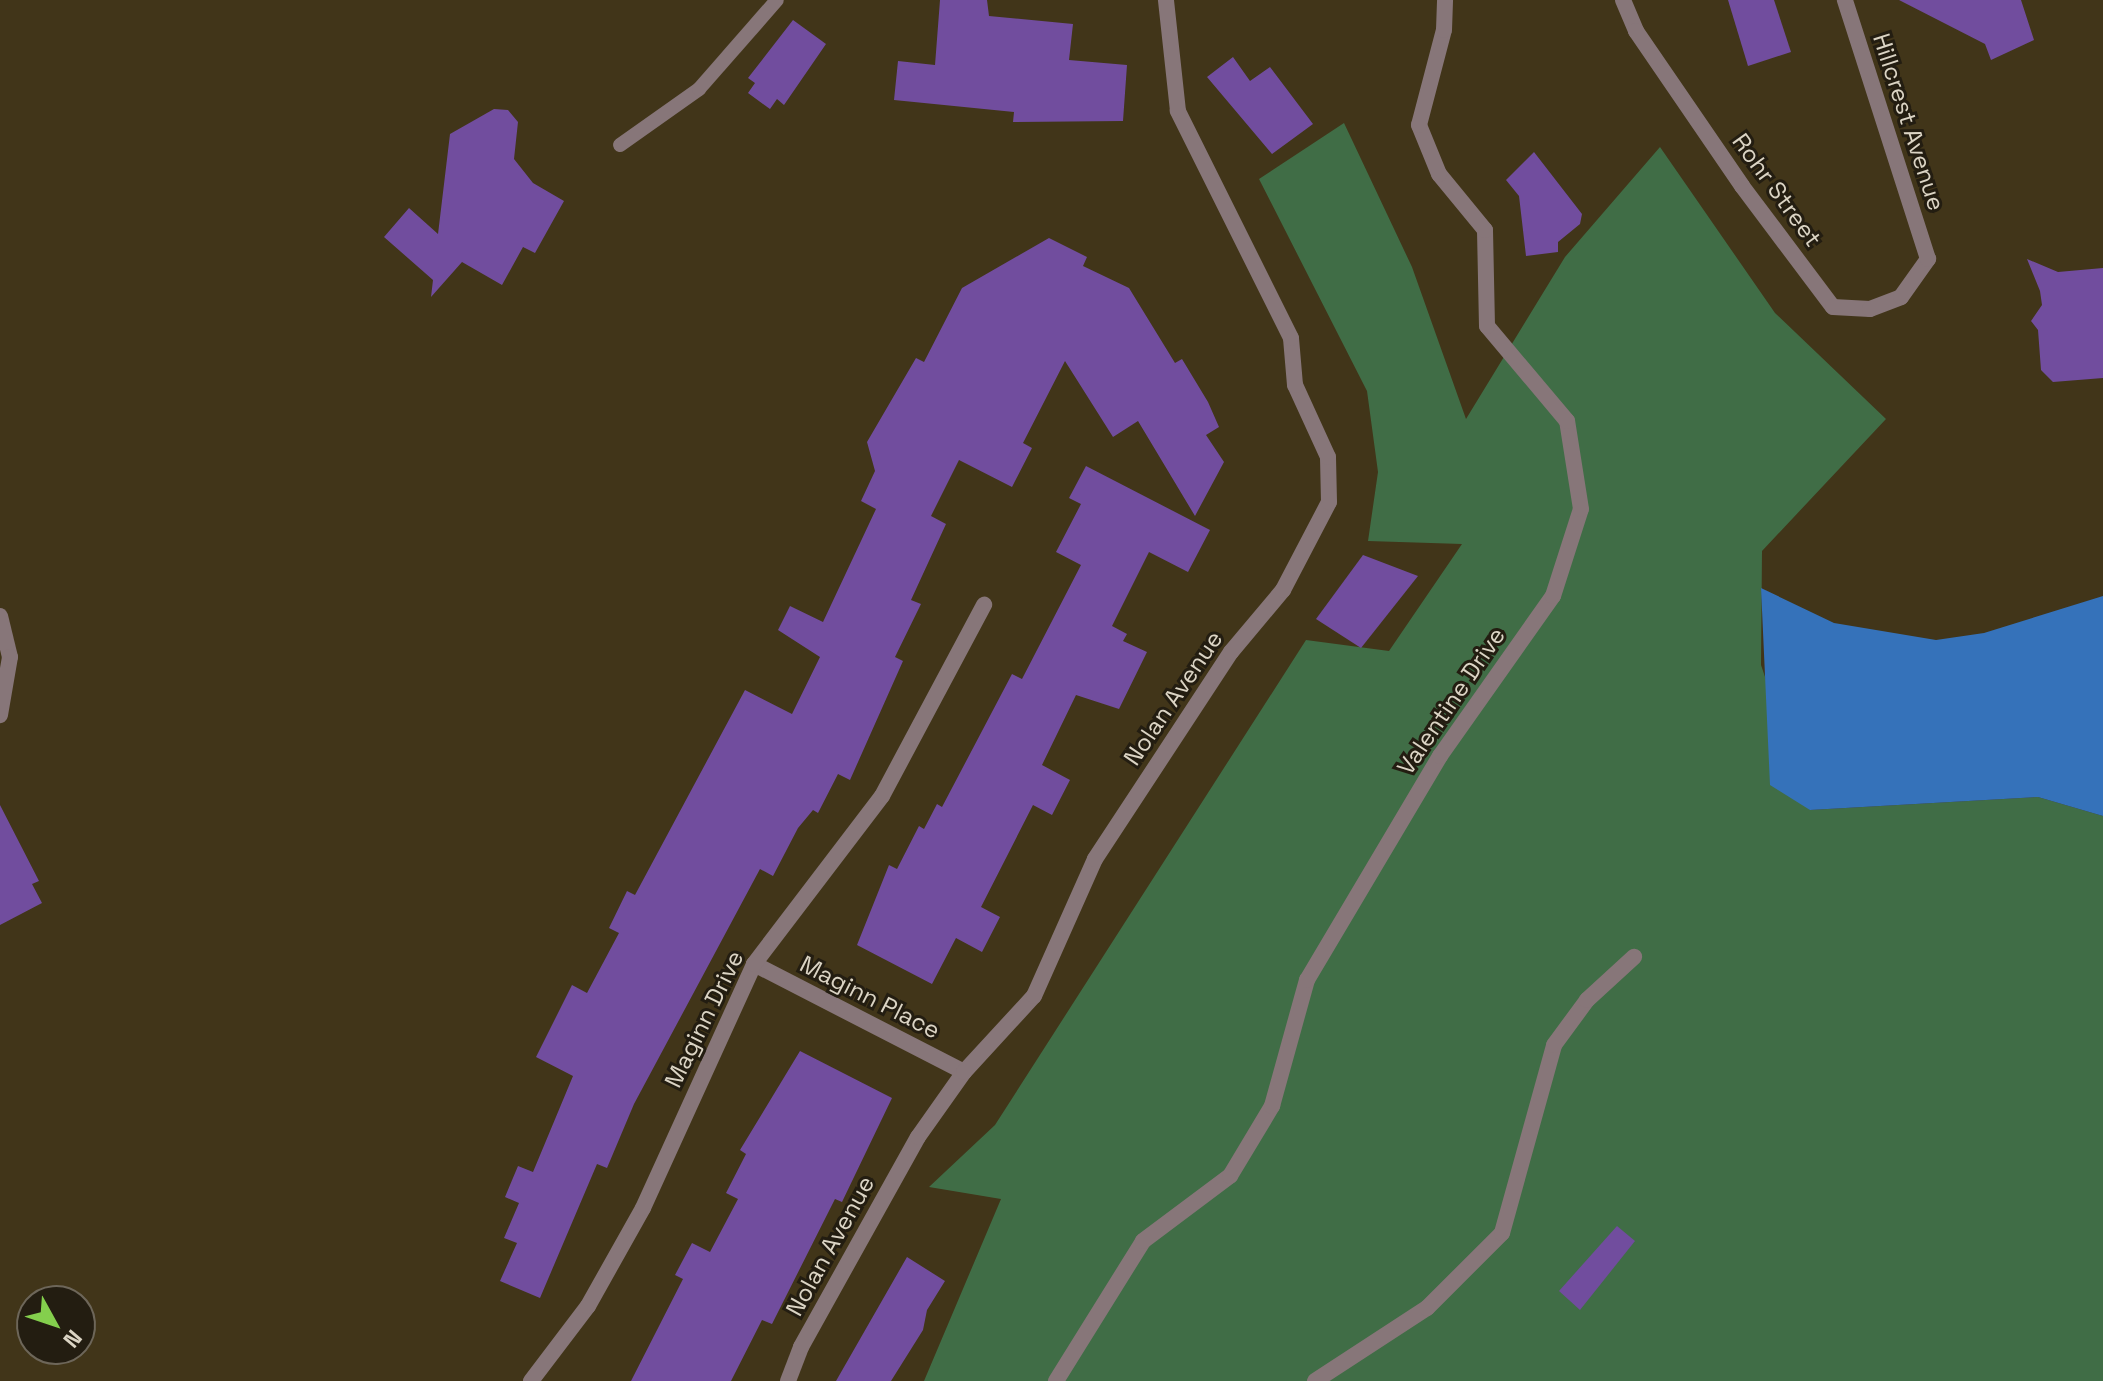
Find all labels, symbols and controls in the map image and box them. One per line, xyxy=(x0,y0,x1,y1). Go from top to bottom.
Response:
street label: Hillcrest Avenue xyxy=(1867,30,1951,214)
street label: Rohr Street xyxy=(1726,128,1828,252)
street label: Valentine Drive xyxy=(1391,622,1511,780)
street label: Nolan Avenue xyxy=(1117,625,1229,771)
street label: Maginn Drive xyxy=(658,946,750,1092)
street label: Maginn Place xyxy=(795,949,945,1045)
street label: Nolan Avenue xyxy=(780,1171,880,1321)
north arrow xyxy=(16,1285,96,1365)
text: N xyxy=(57,1324,88,1354)

